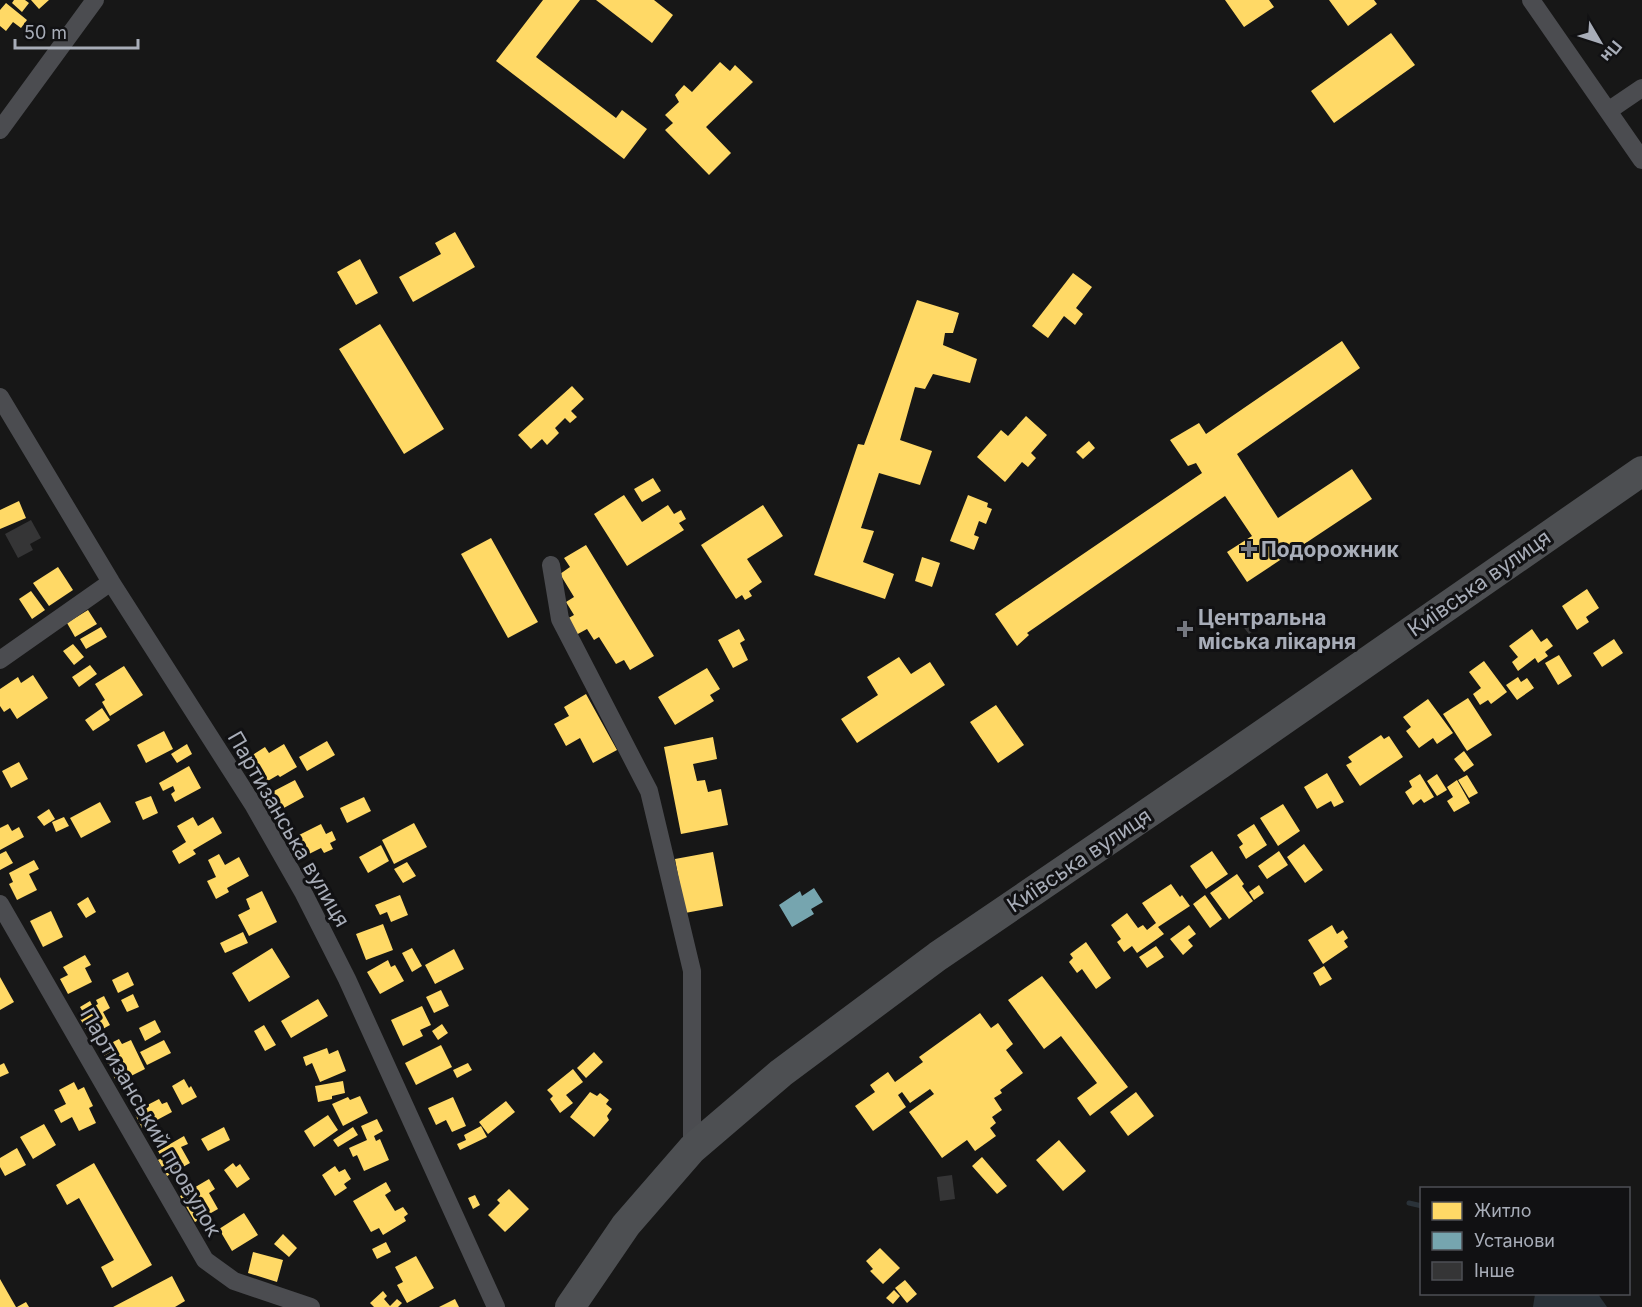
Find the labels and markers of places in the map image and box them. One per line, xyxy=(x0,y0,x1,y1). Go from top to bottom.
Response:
place label: Подорожник xyxy=(1261,537,1399,562)
marker: Подорожник xyxy=(1242,542,1256,556)
place label: Центральна міська лікарня xyxy=(1198,605,1356,654)
marker: Центральна міська лікарня xyxy=(1176,620,1194,638)

